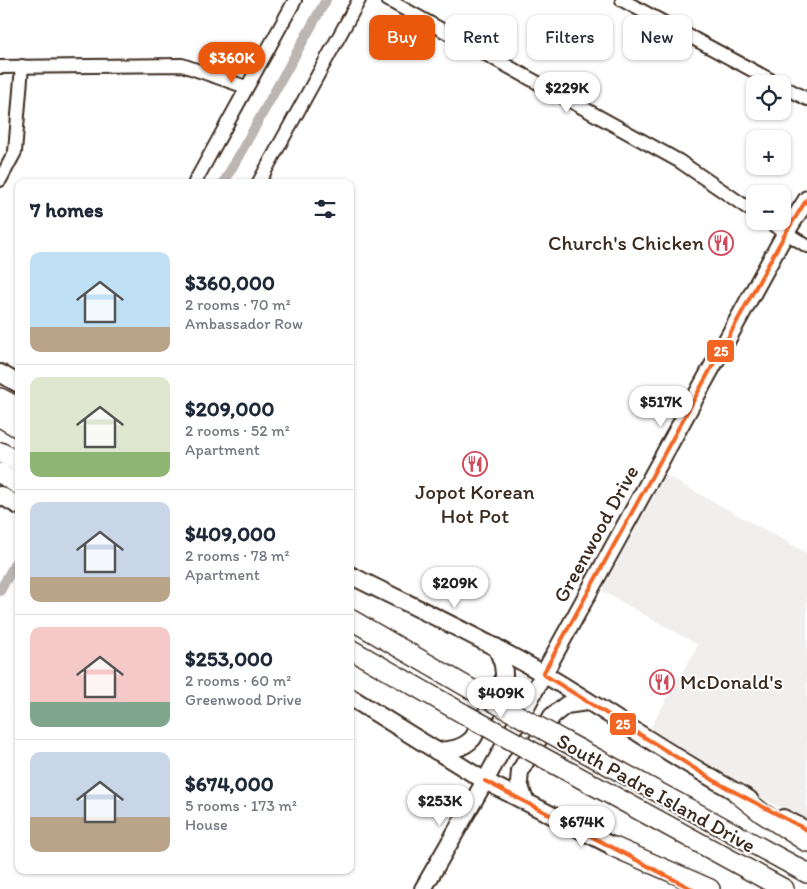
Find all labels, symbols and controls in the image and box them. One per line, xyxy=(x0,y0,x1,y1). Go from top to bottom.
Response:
chip: Buy xyxy=(369,15,435,60)
chip: Rent xyxy=(445,15,517,60)
chip: Filters xyxy=(527,15,613,60)
chip: New xyxy=(623,15,692,60)
pin: $360K xyxy=(197,42,267,84)
text: $360K xyxy=(209,48,255,67)
pin: $229K xyxy=(532,72,602,114)
map controls xyxy=(746,75,791,230)
button: locate xyxy=(746,75,791,120)
text: $229K xyxy=(545,78,589,97)
button: + xyxy=(746,130,791,175)
button: − xyxy=(746,185,791,230)
icon: filters xyxy=(311,195,339,223)
text: 7 homes xyxy=(30,197,104,222)
place label: Church's Chicken xyxy=(548,230,704,255)
restaurant icon: Church's Chicken xyxy=(708,230,734,256)
text: $360,000 xyxy=(185,270,275,295)
icon: home xyxy=(70,272,130,332)
text: 2 rooms · 70 m² xyxy=(185,295,291,314)
text: Ambassador Row xyxy=(185,314,303,333)
line badge: 25 xyxy=(706,339,735,363)
text: 25 xyxy=(714,343,729,360)
pin: $517K xyxy=(626,386,696,428)
text: $517K xyxy=(640,392,682,411)
text: $209,000 xyxy=(185,396,274,421)
icon: home xyxy=(70,397,130,457)
text: 2 rooms · 52 m² xyxy=(185,421,290,440)
text: Apartment xyxy=(185,440,260,459)
restaurant icon: Jopot Korean Hot Pot xyxy=(462,451,488,477)
street label: Greenwood Drive xyxy=(548,461,644,607)
place label: Jopot Korean Hot Pot xyxy=(415,479,535,528)
text: $409,000 xyxy=(185,521,276,546)
icon: home xyxy=(70,522,130,582)
text: 2 rooms · 78 m² xyxy=(185,546,290,565)
text: Apartment xyxy=(185,565,260,584)
pin: $209K xyxy=(420,566,490,609)
text: $209K xyxy=(433,573,477,592)
text: $253,000 xyxy=(185,646,273,671)
icon: home xyxy=(70,647,130,707)
restaurant icon: McDonald's xyxy=(649,669,675,695)
place label: McDonald's xyxy=(680,669,783,694)
text: 2 rooms · 60 m² xyxy=(185,671,291,690)
pin: $409K xyxy=(466,676,536,719)
text: $409K xyxy=(478,683,524,702)
text: Greenwood Drive xyxy=(185,690,302,709)
line badge: 25 xyxy=(609,712,637,736)
text: 25 xyxy=(616,716,631,733)
street label: South Padre Island Drive xyxy=(553,727,760,858)
text: $674,000 xyxy=(185,771,274,796)
icon: home xyxy=(70,772,130,832)
pin: $253K xyxy=(405,784,475,827)
text: $253K xyxy=(418,791,462,810)
text: 5 rooms · 173 m² xyxy=(185,796,297,815)
pin: $674K xyxy=(547,806,617,848)
text: $674K xyxy=(560,812,604,831)
text: House xyxy=(185,815,228,834)

